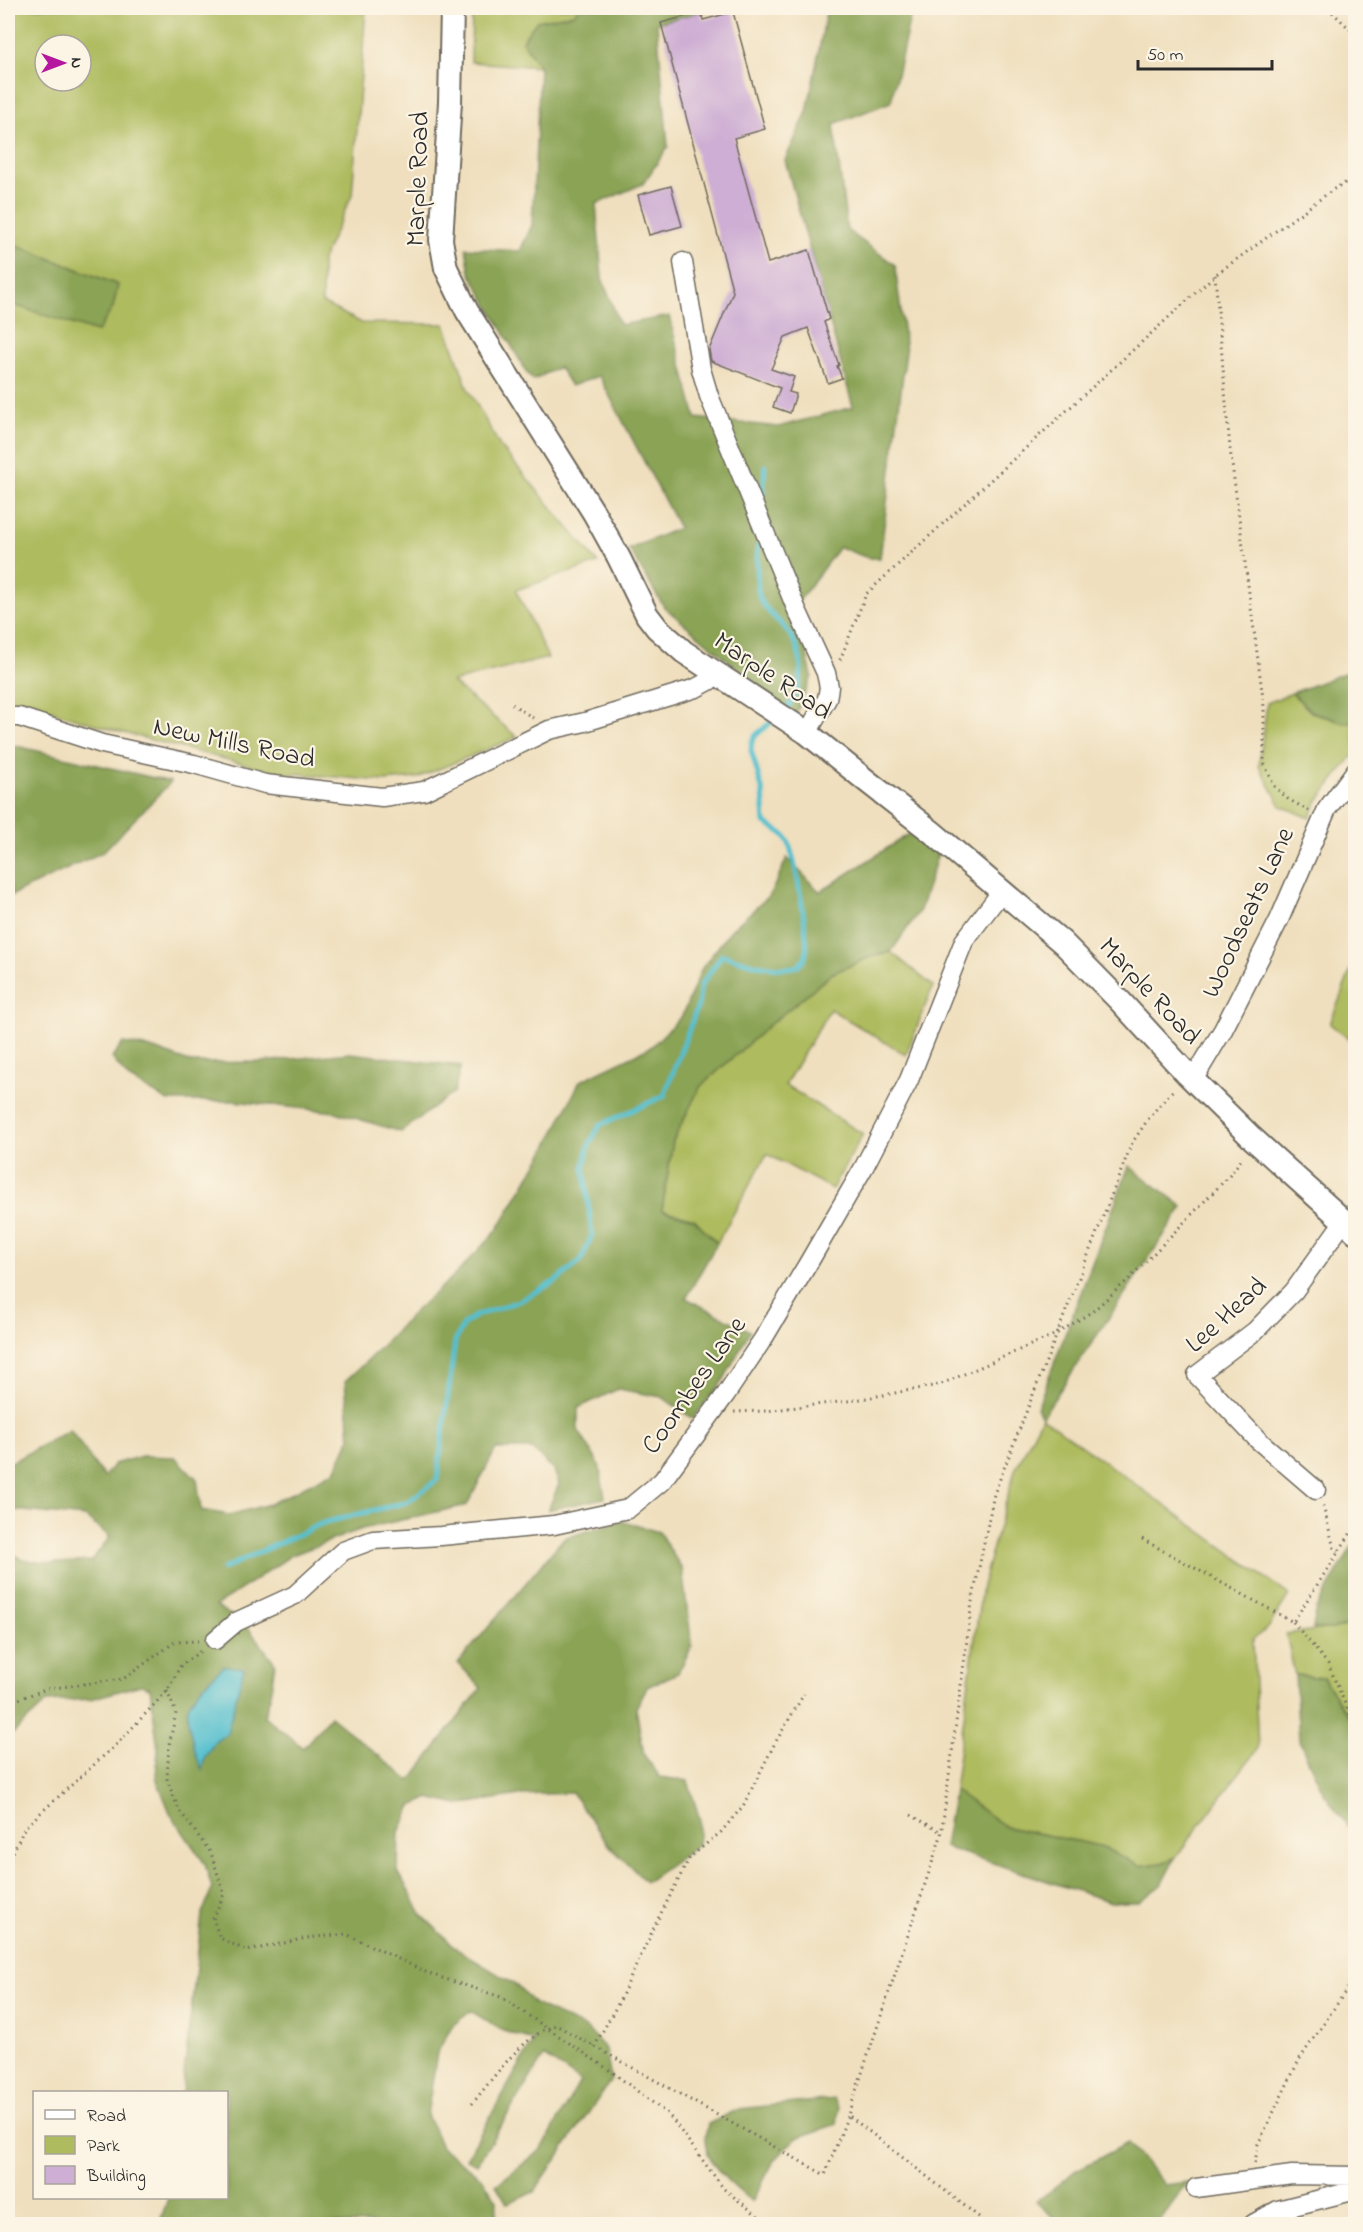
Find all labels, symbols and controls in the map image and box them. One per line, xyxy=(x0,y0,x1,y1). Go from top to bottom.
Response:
north arrow xyxy=(33,33,93,93)
scale bar xyxy=(1138,33,1272,71)
text: 50 m xyxy=(1147,43,1184,69)
text: N xyxy=(64,58,88,69)
street label: Marple Road xyxy=(397,111,441,247)
street label: Marple Road xyxy=(705,623,839,731)
street label: New Mills Road xyxy=(150,708,318,780)
street label: Woodseats Lane xyxy=(1192,820,1306,1005)
street label: Marple Road xyxy=(1089,929,1209,1055)
street label: Lee Head xyxy=(1177,1269,1277,1363)
street label: Coombes Lane xyxy=(633,1308,758,1463)
legend xyxy=(33,2091,228,2199)
text: Road xyxy=(87,2104,126,2130)
text: Park xyxy=(87,2134,120,2160)
text: Building xyxy=(86,2164,146,2191)

